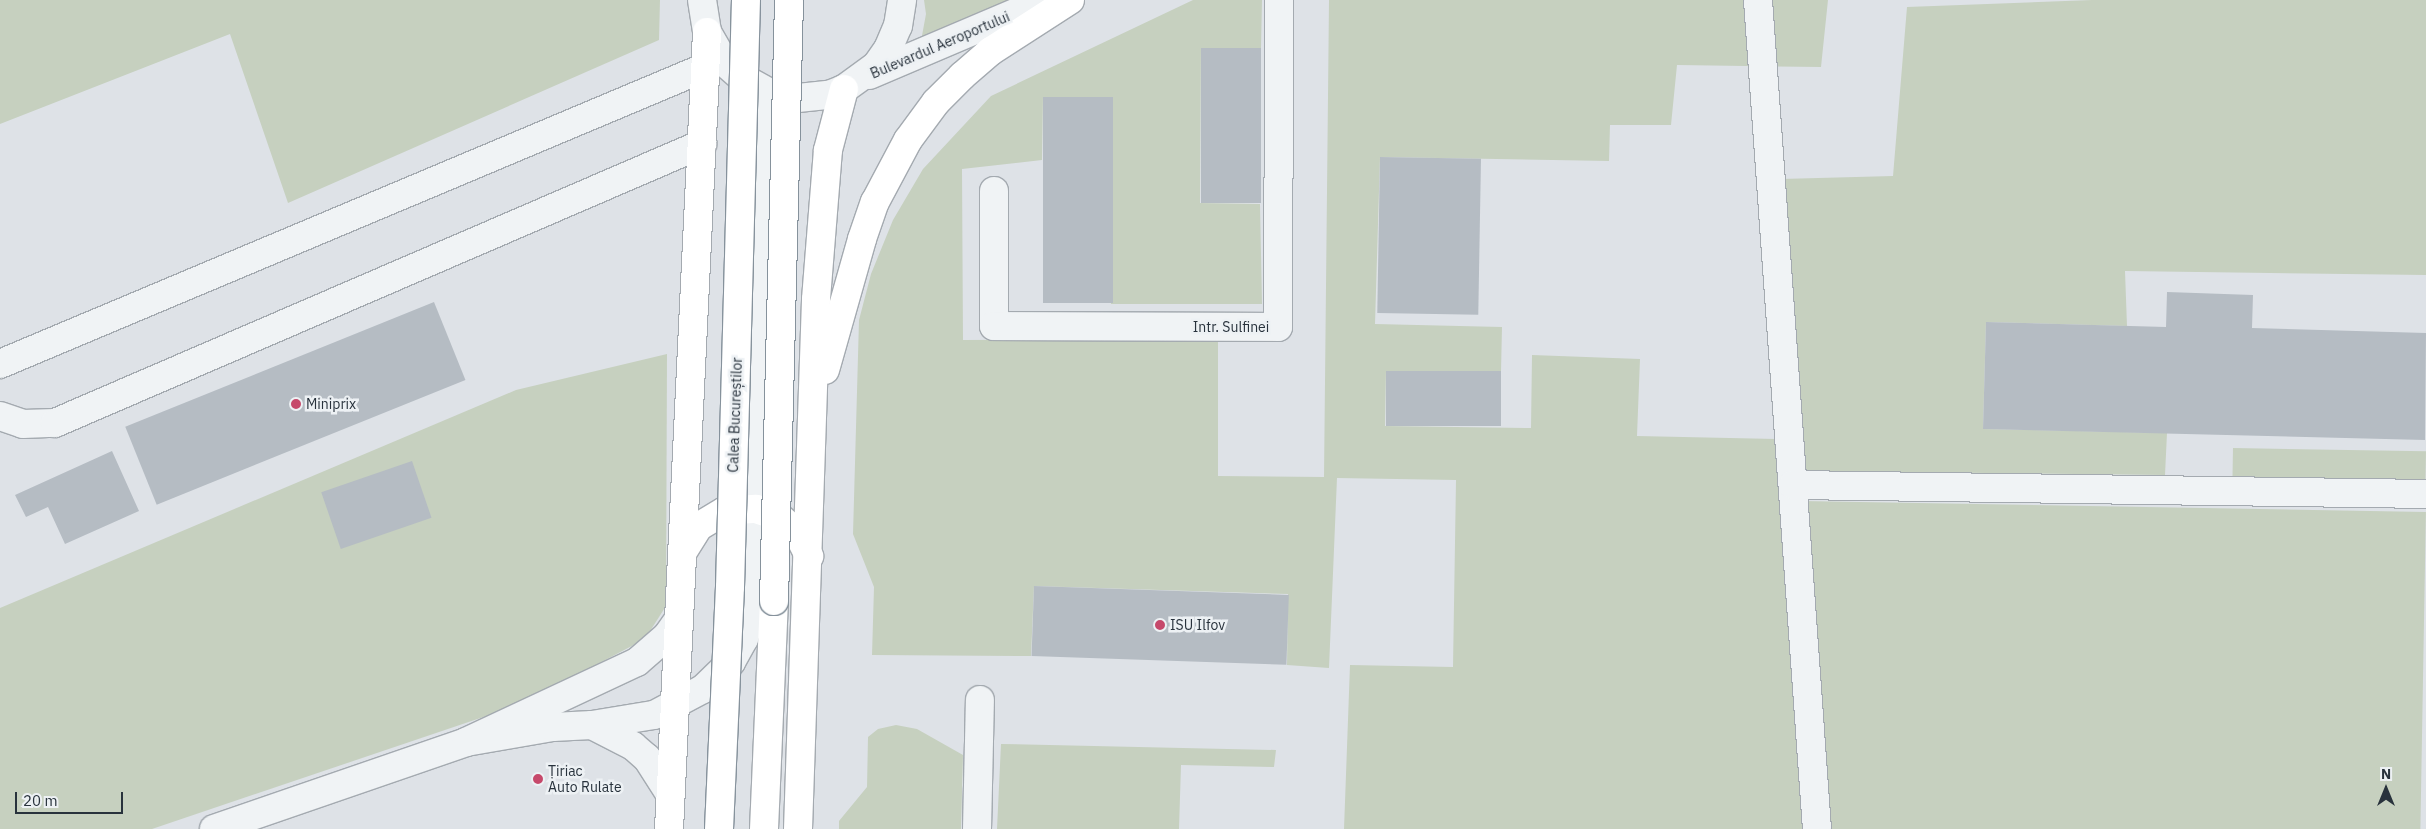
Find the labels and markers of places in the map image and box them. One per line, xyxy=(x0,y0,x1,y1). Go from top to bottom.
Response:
place label: Miniprix xyxy=(306,396,356,412)
marker: Miniprix xyxy=(290,398,302,410)
place label: ISU Ilfov xyxy=(1170,617,1225,633)
marker: ISU Ilfov xyxy=(1154,619,1166,631)
place label: Țiriac Auto Rulate xyxy=(548,763,622,796)
marker: Țiriac Auto Rulate xyxy=(532,773,544,785)

